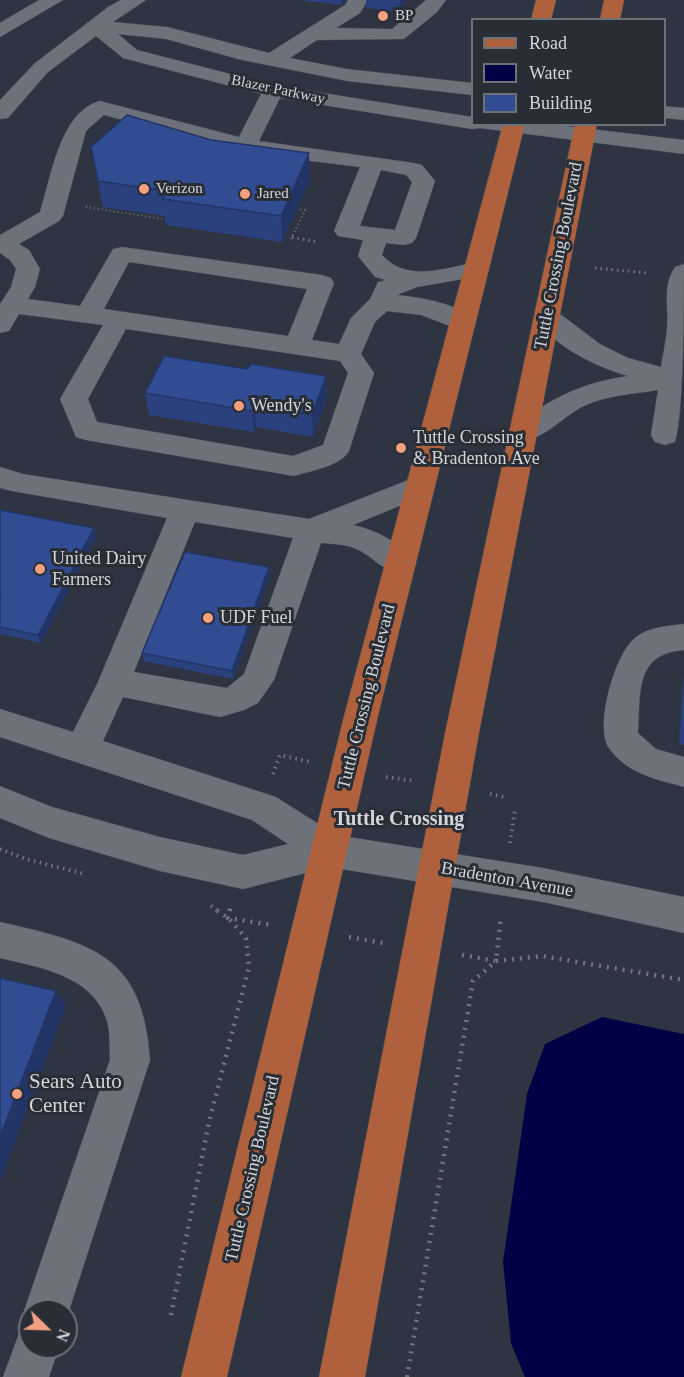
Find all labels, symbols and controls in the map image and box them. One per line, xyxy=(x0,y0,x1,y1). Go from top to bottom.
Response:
place label: BP xyxy=(395,7,413,25)
marker: BP xyxy=(376,9,390,23)
legend xyxy=(471,18,666,126)
text: Road xyxy=(529,33,567,53)
text: Water xyxy=(529,63,572,83)
street label: Blazer Parkway xyxy=(229,71,327,109)
text: Building xyxy=(529,93,592,113)
street label: Tuttle Crossing Boulevard xyxy=(530,161,588,351)
place label: Verizon xyxy=(156,180,203,198)
marker: Verizon xyxy=(137,182,151,196)
place label: Jared xyxy=(257,185,289,203)
marker: Jared xyxy=(238,187,252,201)
place label: Wendy's xyxy=(251,395,312,417)
marker: Wendy's xyxy=(232,399,246,413)
place label: Tuttle Crossing & Bradenton Ave xyxy=(413,427,540,470)
marker: Tuttle Crossing & Bradenton Ave xyxy=(394,441,408,455)
place label: United Dairy Farmers xyxy=(52,548,146,590)
marker: United Dairy Farmers xyxy=(33,562,47,576)
street label: Tuttle Crossing Boulevard xyxy=(333,602,401,792)
place label: UDF Fuel xyxy=(220,607,293,629)
marker: UDF Fuel xyxy=(201,611,215,625)
district label: Tuttle Crossing xyxy=(334,808,464,832)
street label: Bradenton Avenue xyxy=(439,858,575,902)
place label: Sears Auto Center xyxy=(29,1069,122,1119)
street label: Tuttle Crossing Boulevard xyxy=(221,1074,285,1264)
marker: Sears Auto Center xyxy=(10,1087,24,1101)
north arrow xyxy=(18,1299,78,1359)
text: N xyxy=(53,1327,73,1344)

